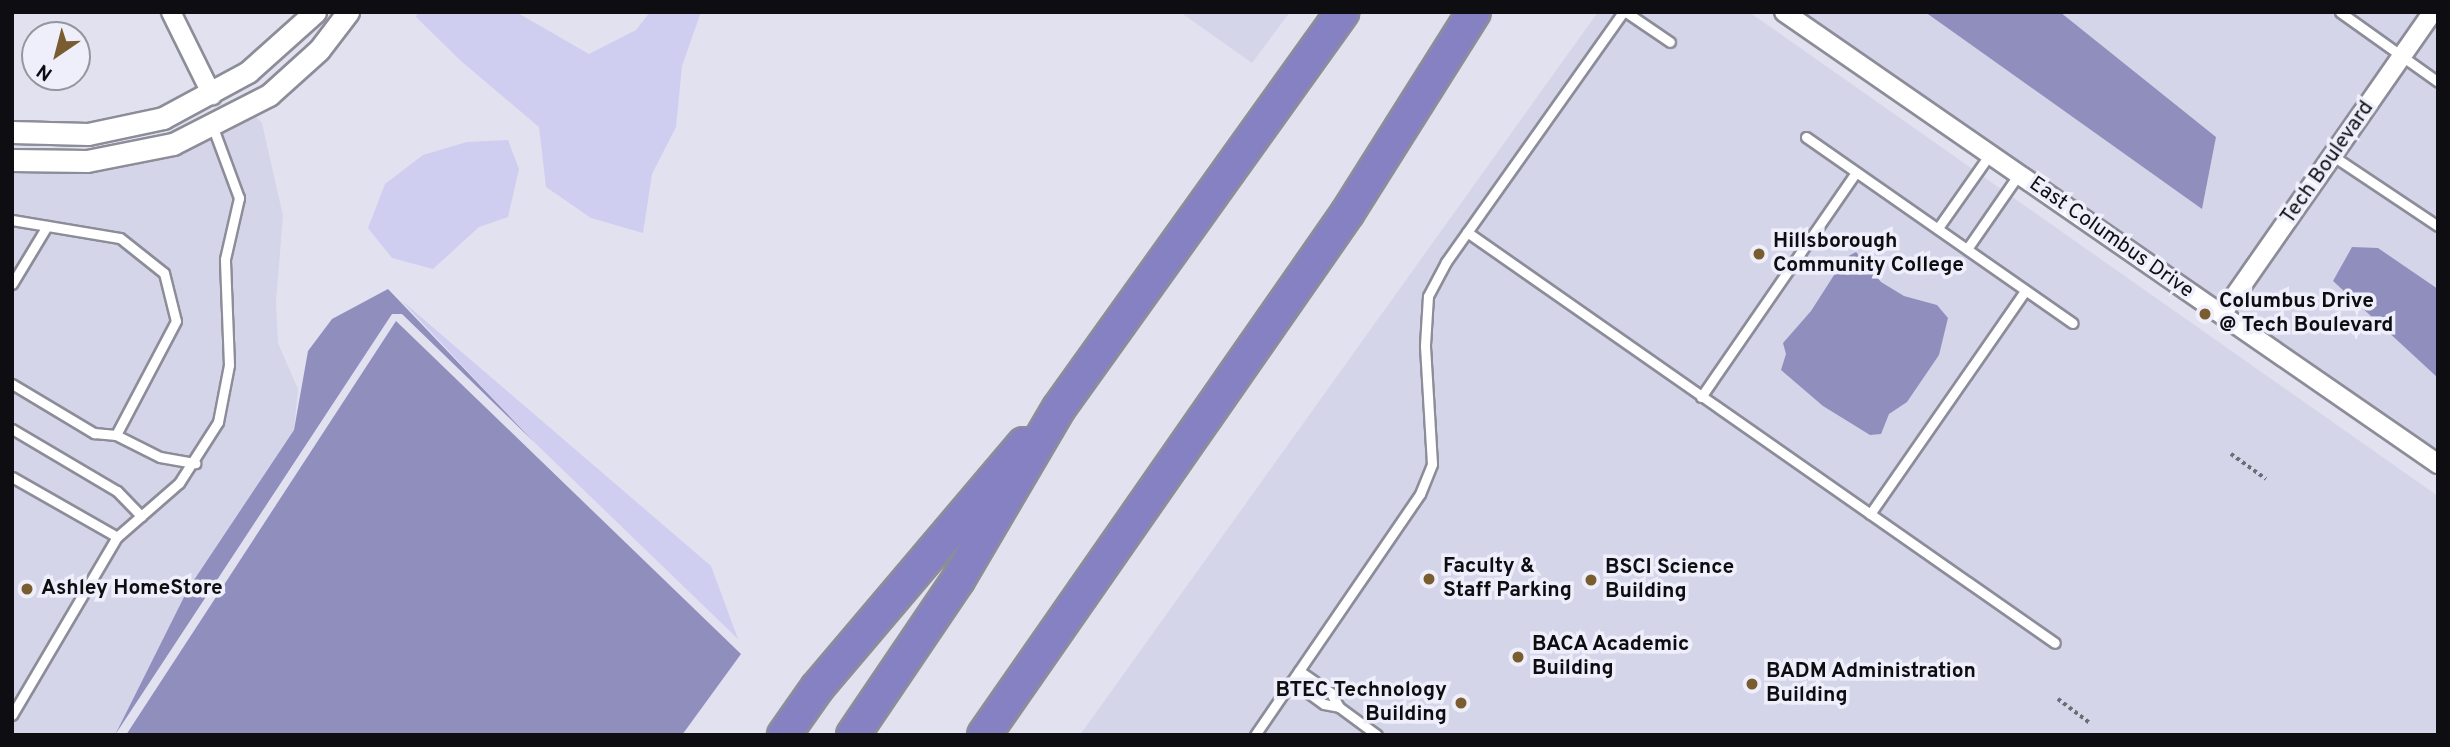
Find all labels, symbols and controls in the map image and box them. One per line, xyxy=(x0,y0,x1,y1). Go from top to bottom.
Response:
north arrow xyxy=(21,21,91,91)
text: N xyxy=(33,58,58,85)
street label: Tech Boulevard xyxy=(2276,97,2380,229)
street label: East Columbus Drive xyxy=(2024,172,2198,304)
place label: Hillsborough Community College xyxy=(1773,229,1964,279)
marker: Hillsborough Community College xyxy=(1751,246,1767,262)
place label: Columbus Drive @ Tech Boulevard xyxy=(2219,289,2393,339)
marker: Columbus Drive @ Tech Boulevard xyxy=(2197,306,2213,322)
place label: Faculty & Staff Parking xyxy=(1443,554,1572,604)
place label: BSCI Science Building xyxy=(1605,555,1734,605)
marker: Faculty & Staff Parking xyxy=(1421,571,1437,587)
marker: BSCI Science Building xyxy=(1583,572,1599,588)
place label: Ashley HomeStore xyxy=(41,576,223,602)
marker: Ashley HomeStore xyxy=(19,581,35,597)
place label: BACA Academic Building xyxy=(1532,632,1691,682)
marker: BACA Academic Building xyxy=(1510,649,1526,665)
place label: BADM Administration Building xyxy=(1766,659,1977,709)
marker: BADM Administration Building xyxy=(1744,676,1760,692)
place label: BTEC Technology Building xyxy=(1275,678,1447,728)
marker: BTEC Technology Building xyxy=(1453,695,1469,711)

